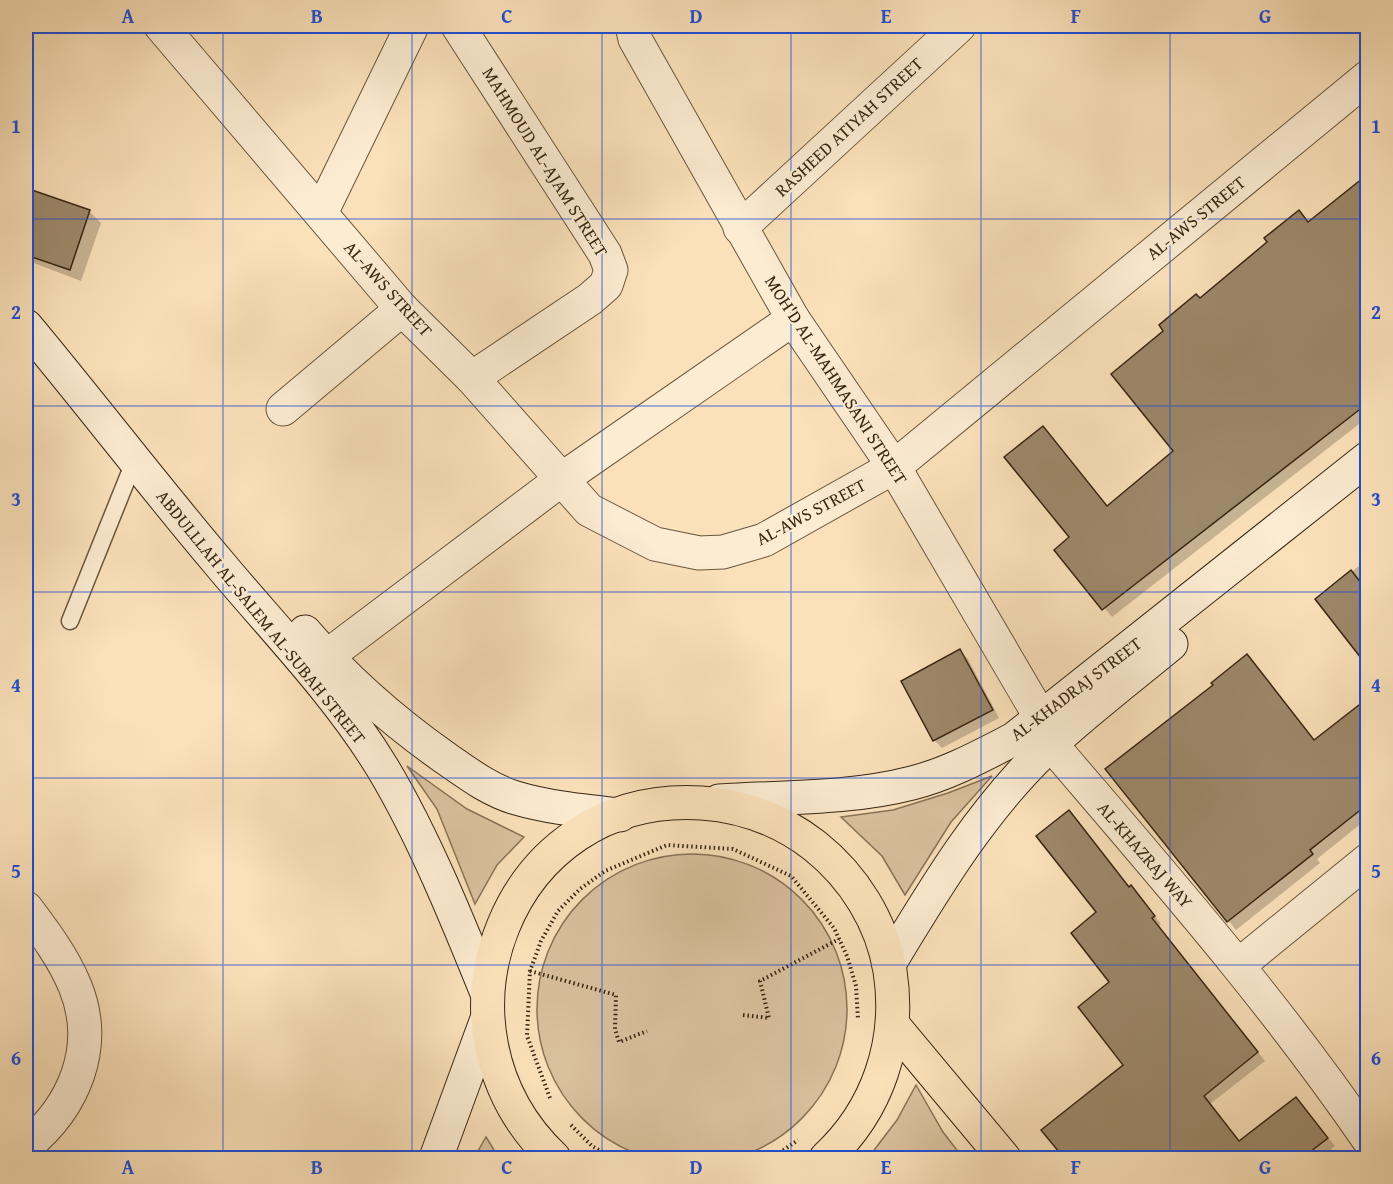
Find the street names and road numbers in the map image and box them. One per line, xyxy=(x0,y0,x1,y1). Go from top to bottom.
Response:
street label: RASHEED ATIYAH STREET xyxy=(768,50,929,203)
street label: MAHMOUD AL-AJAM STREET xyxy=(476,61,615,262)
street label: AL-AWS STREET xyxy=(1140,169,1251,266)
street label: AL-AWS STREET xyxy=(338,235,439,343)
street label: MOH'D AL-MAHMASANI STREET xyxy=(758,270,914,490)
street label: AL-AWS STREET xyxy=(751,471,871,552)
street label: ABDULLLAH AL-SALEM AL-SUBAH STREET xyxy=(150,484,373,750)
street label: AL-KHADRAJ STREET xyxy=(1004,630,1147,747)
street label: AL-KHAZRAJ WAY xyxy=(1091,795,1200,914)

